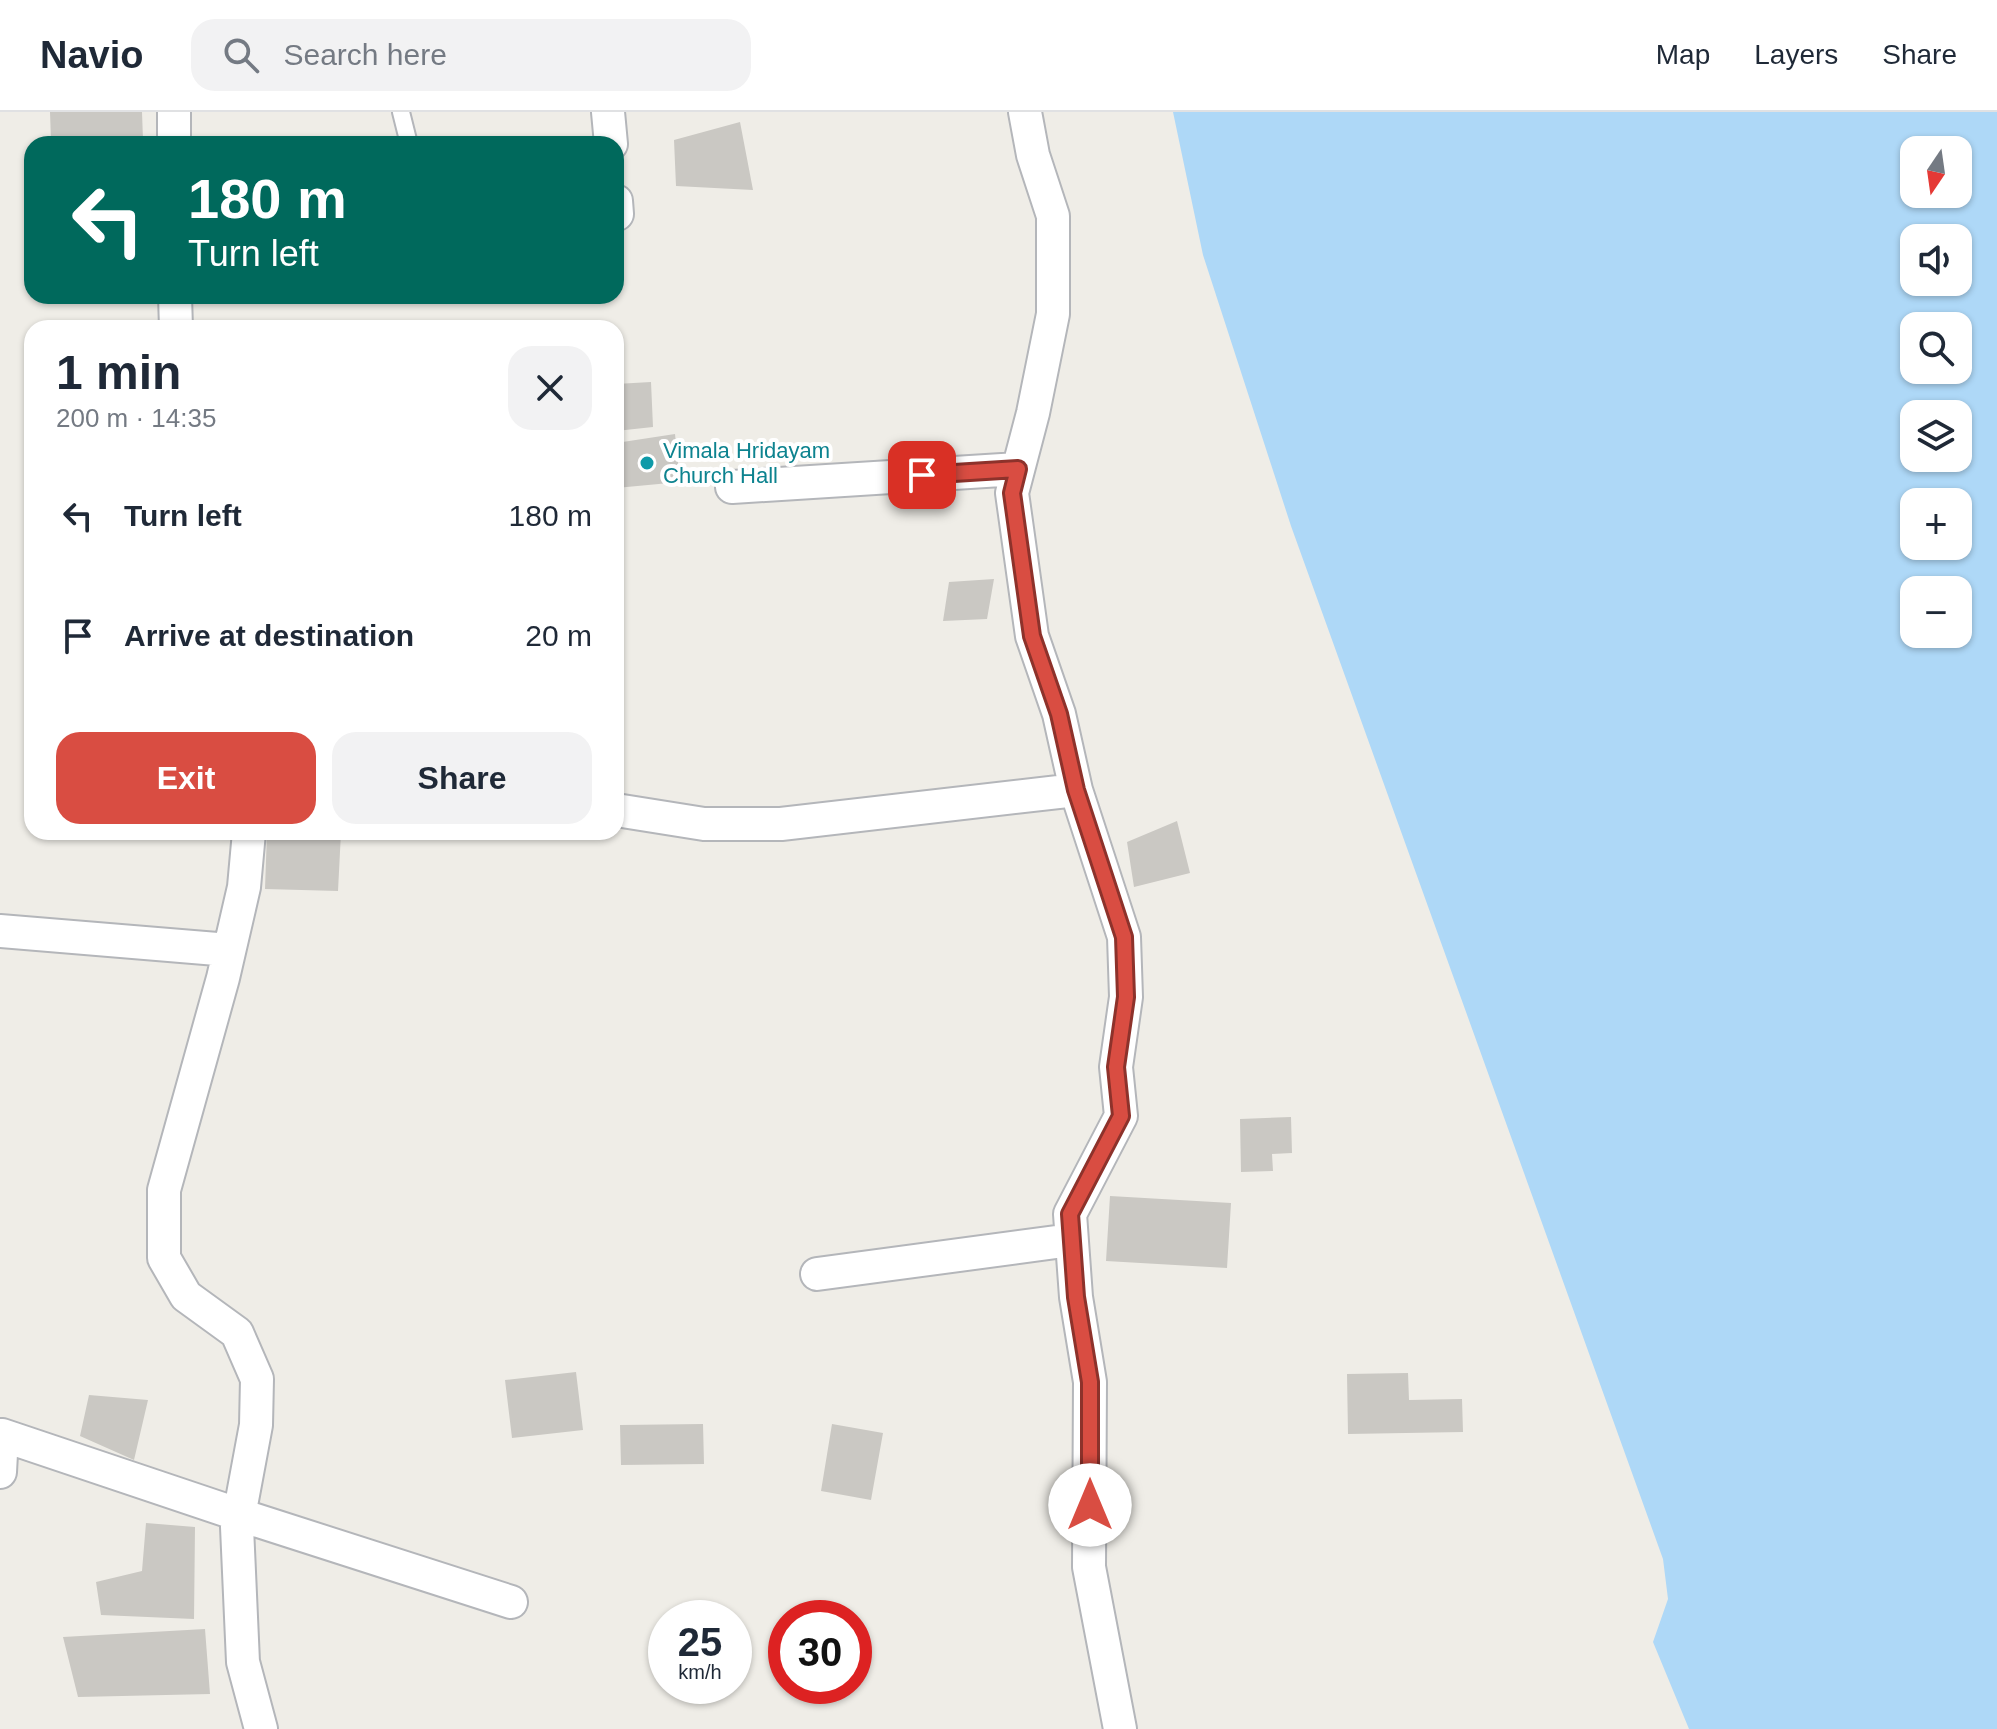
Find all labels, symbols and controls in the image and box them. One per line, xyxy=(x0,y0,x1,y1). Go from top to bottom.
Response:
search box xyxy=(191,19,751,91)
icon: search xyxy=(219,33,263,77)
text: Navio xyxy=(40,34,143,76)
text: Search here xyxy=(283,38,447,71)
text: Map xyxy=(1656,39,1710,70)
text: Layers xyxy=(1754,39,1838,70)
text: Share xyxy=(1882,39,1957,70)
north arrow xyxy=(1900,136,1972,208)
map controls xyxy=(1900,136,1972,648)
text: 180 m xyxy=(188,167,347,230)
icon: left xyxy=(56,168,160,272)
button: sound xyxy=(1900,224,1972,296)
text: Turn left xyxy=(188,233,319,274)
button: search xyxy=(1900,312,1972,384)
text: 1 min xyxy=(56,346,181,399)
button: close xyxy=(508,346,592,430)
button: layers xyxy=(1900,400,1972,472)
text: 200 m · 14:35 xyxy=(56,403,216,433)
place label: Vimala Hridayam Church Hall xyxy=(663,438,830,488)
pin xyxy=(888,441,956,509)
icon: arrive xyxy=(900,453,944,497)
marker: Vimala Hridayam Church Hall xyxy=(638,454,656,472)
button: + xyxy=(1900,488,1972,560)
icon: left xyxy=(56,494,100,538)
text: Turn left xyxy=(124,499,242,532)
text: 180 m xyxy=(509,499,592,532)
button: − xyxy=(1900,576,1972,648)
icon: arrive xyxy=(56,614,100,658)
text: Arrive at destination xyxy=(124,619,414,652)
text: 20 m xyxy=(525,619,592,652)
button: Exit xyxy=(56,732,316,824)
button: Share xyxy=(332,732,592,824)
position arrow xyxy=(1048,1463,1132,1547)
speed limit sign: 30 xyxy=(768,1600,872,1704)
text: 25 xyxy=(678,1620,722,1664)
text: km/h xyxy=(678,1661,722,1683)

